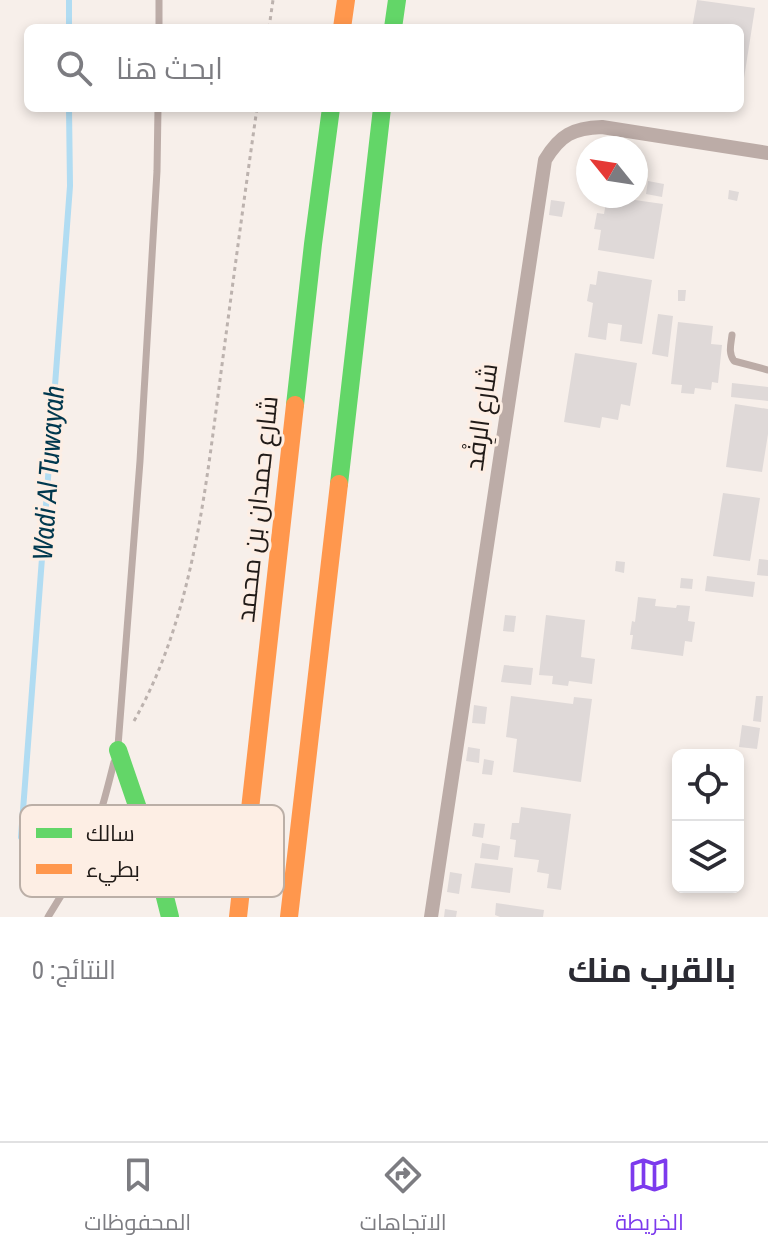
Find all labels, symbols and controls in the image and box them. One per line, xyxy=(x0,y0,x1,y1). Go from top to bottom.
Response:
search box xyxy=(24,24,744,112)
icon: search xyxy=(52,46,96,90)
text: ابحث هنا xyxy=(116,48,223,88)
north arrow xyxy=(576,136,648,208)
street label: شارع الرِفْد xyxy=(456,361,506,473)
water label: Wadi Al Tuwayah xyxy=(23,384,73,562)
street label: شارع حمدان بن محمد xyxy=(227,394,286,624)
map controls xyxy=(672,749,744,893)
button: locate xyxy=(672,749,744,821)
legend xyxy=(20,805,284,897)
text: سالك xyxy=(86,818,135,848)
button: layers xyxy=(672,821,744,893)
text: بطيء xyxy=(86,854,140,886)
text: بالقرب منك xyxy=(568,947,736,993)
text: النتائج: 0 xyxy=(32,952,116,987)
tab: المحفوظات xyxy=(84,1153,191,1243)
tab: الاتجاهات xyxy=(360,1153,447,1243)
tab: الخريطة xyxy=(615,1153,684,1243)

